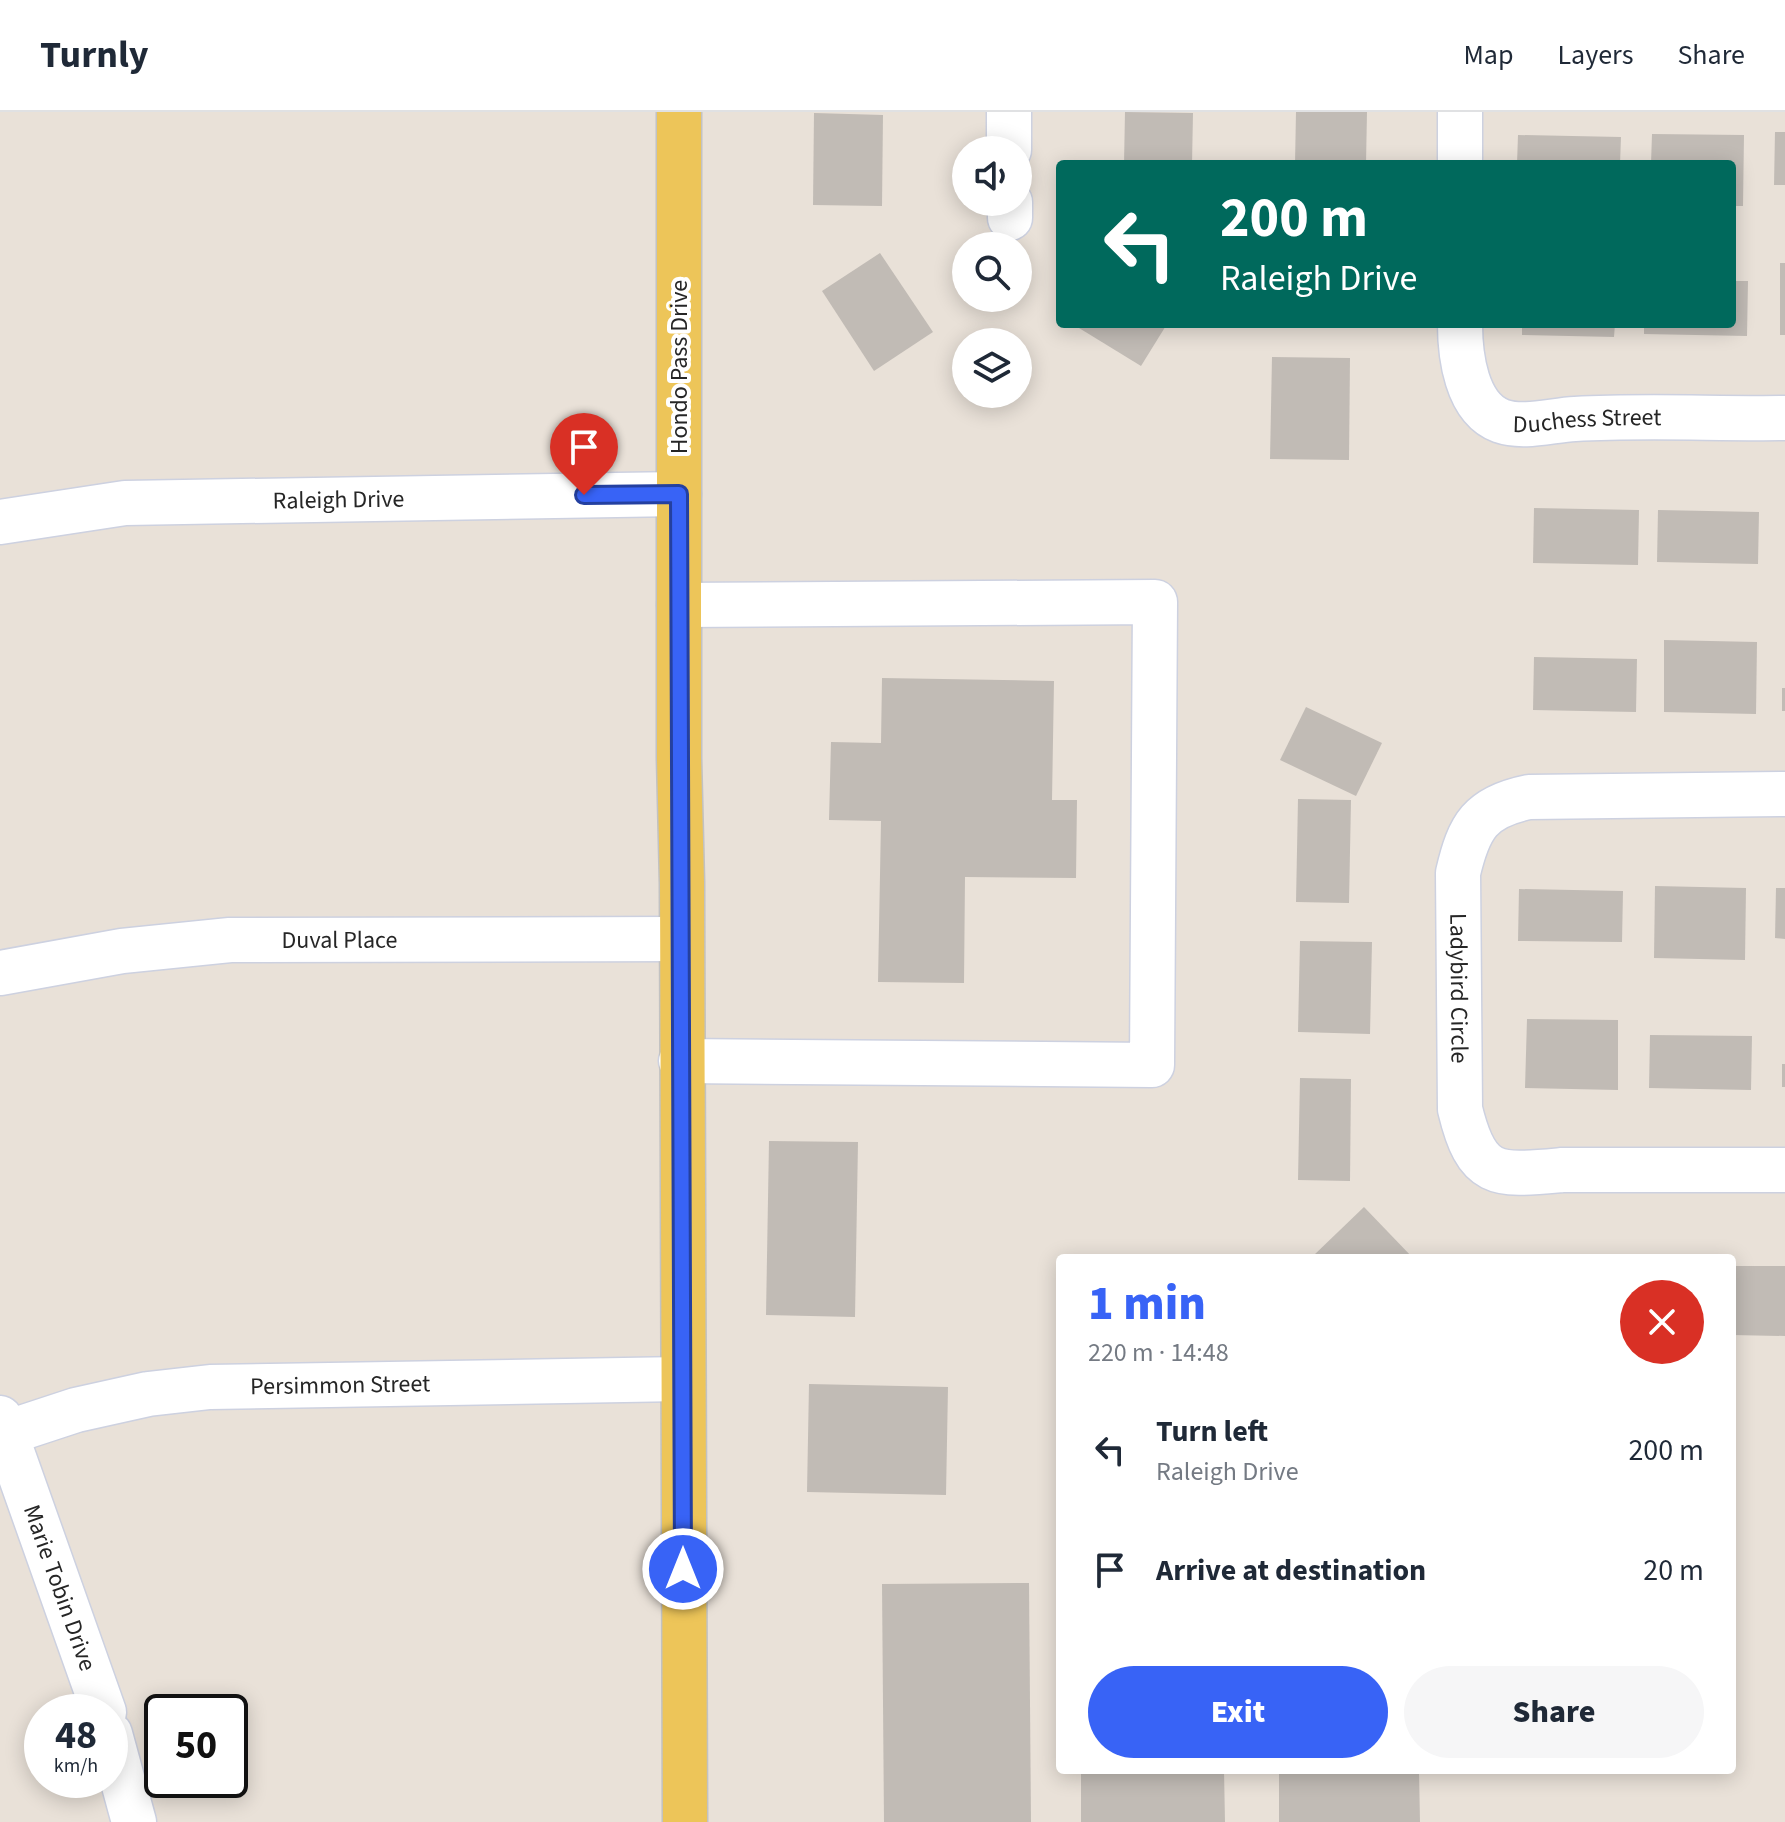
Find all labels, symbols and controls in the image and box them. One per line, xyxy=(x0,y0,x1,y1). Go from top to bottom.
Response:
text: Turnly xyxy=(40,28,149,82)
text: Map xyxy=(1463,35,1513,75)
text: Layers xyxy=(1557,35,1633,75)
text: Share xyxy=(1677,35,1745,75)
map controls xyxy=(952,136,1032,408)
button: sound xyxy=(952,136,1032,216)
text: 200 m xyxy=(1220,179,1368,258)
icon: left xyxy=(1088,192,1192,296)
button: search xyxy=(952,232,1032,312)
text: Raleigh Drive xyxy=(1220,253,1417,304)
street label: Hondo Pass Drive xyxy=(662,280,697,454)
button: layers xyxy=(952,328,1032,408)
street label: Duchess Street xyxy=(1512,400,1661,442)
pin xyxy=(550,413,618,495)
icon: arrive xyxy=(562,425,606,469)
street label: Raleigh Drive xyxy=(272,481,405,519)
street label: Ladybird Circle xyxy=(1440,913,1477,1064)
street label: Duval Place xyxy=(282,923,397,958)
text: 1 min xyxy=(1088,1270,1206,1338)
button: close xyxy=(1620,1280,1704,1364)
text: 220 m · 14:48 xyxy=(1088,1334,1229,1371)
street label: Persimmon Street xyxy=(250,1366,430,1404)
text: Turn left xyxy=(1156,1410,1268,1453)
icon: left xyxy=(1088,1428,1132,1472)
text: 200 m xyxy=(1628,1429,1704,1472)
text: Raleigh Drive xyxy=(1156,1453,1299,1490)
street label: Marie Tobin Drive xyxy=(14,1500,105,1676)
position arrow xyxy=(641,1527,725,1611)
icon: arrive xyxy=(1088,1548,1132,1592)
text: Arrive at destination xyxy=(1156,1549,1426,1592)
text: 20 m xyxy=(1643,1549,1704,1592)
button: Exit xyxy=(1088,1666,1388,1758)
button: Share xyxy=(1404,1666,1704,1758)
speed limit sign: 50 xyxy=(144,1694,248,1798)
text: 48 xyxy=(55,1707,97,1764)
text: km/h xyxy=(54,1752,98,1780)

